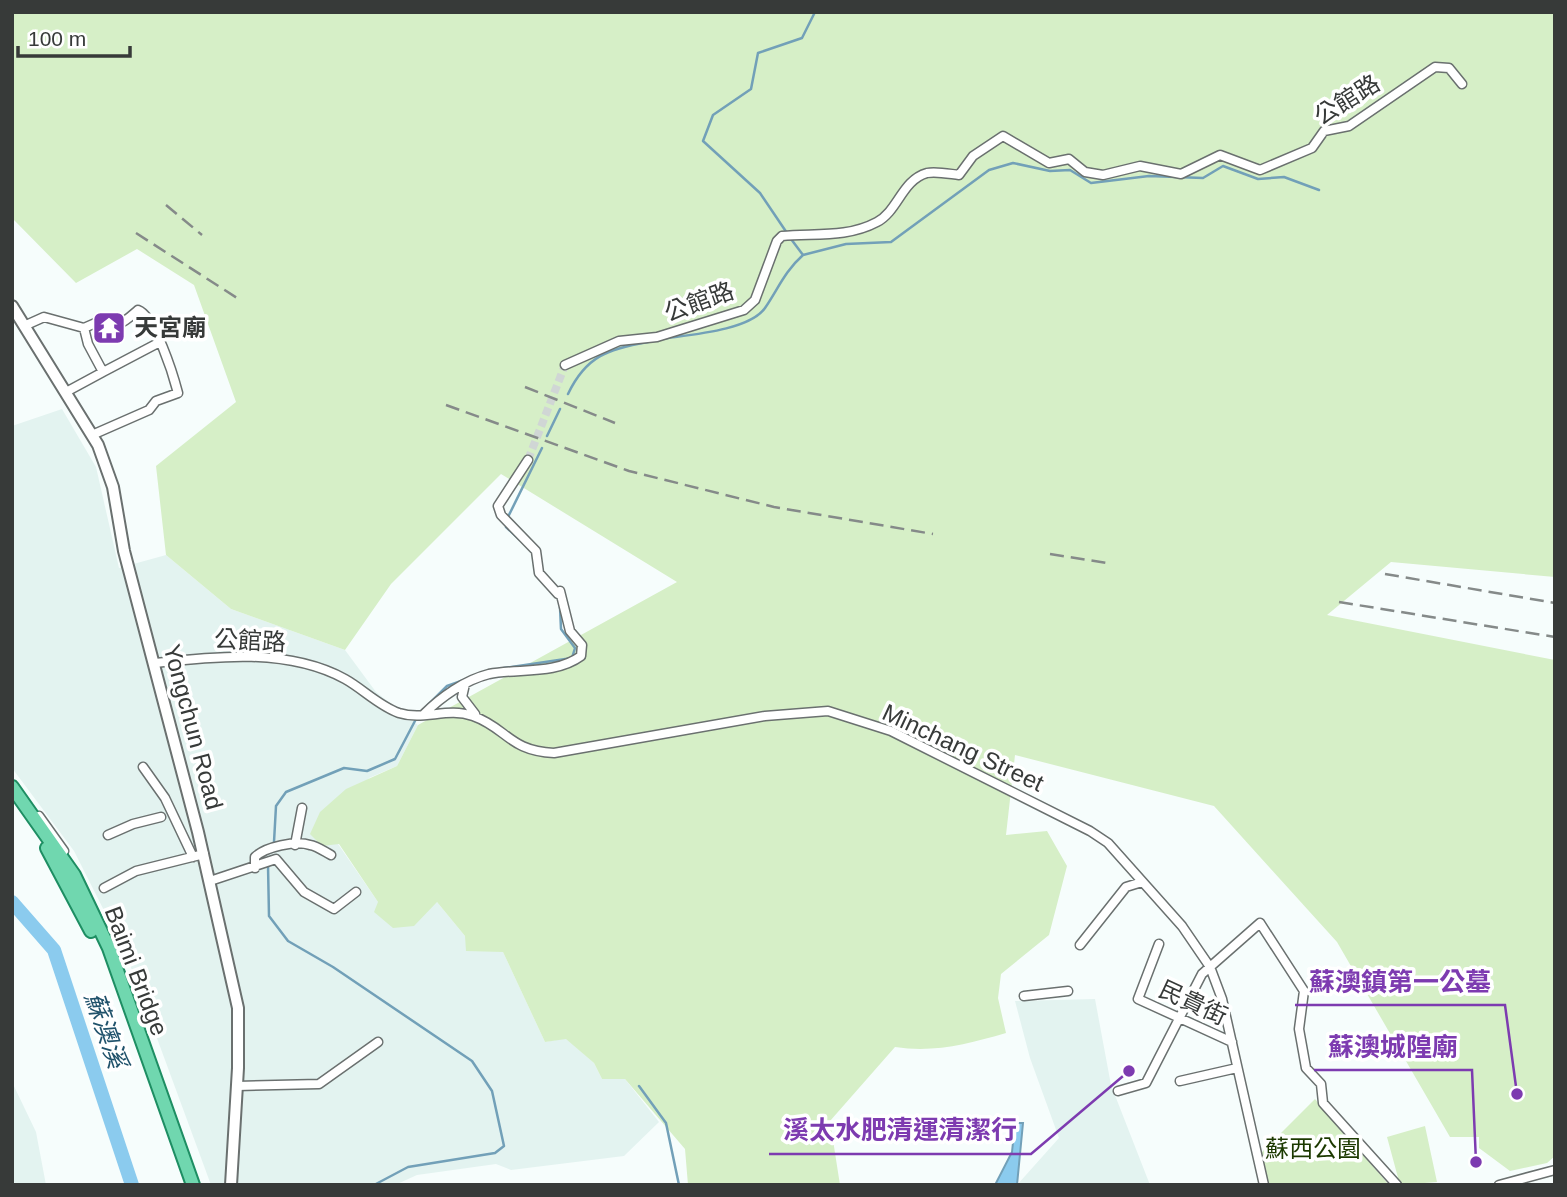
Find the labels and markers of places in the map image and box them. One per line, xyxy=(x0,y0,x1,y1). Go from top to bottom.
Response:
temple icon: 天宮廟 xyxy=(90,309,128,347)
place label: 天宮廟 xyxy=(134,314,206,341)
callout: 蘇澳鎮第一公墓 xyxy=(1295,958,1505,1005)
callout: 蘇澳城隍廟 xyxy=(1314,1023,1472,1070)
callout: 溪太水肥清運清潔行 xyxy=(769,1107,1031,1154)

